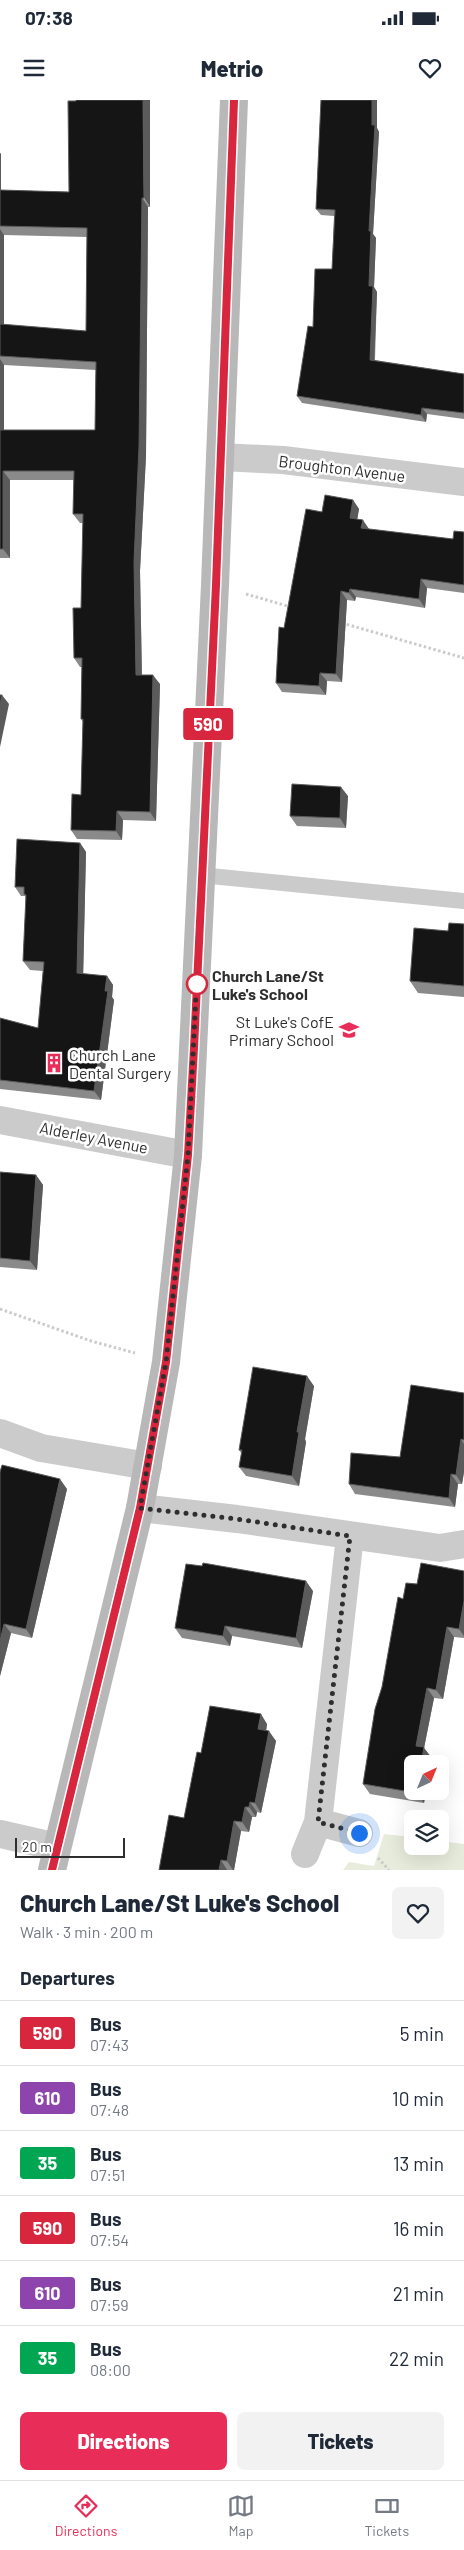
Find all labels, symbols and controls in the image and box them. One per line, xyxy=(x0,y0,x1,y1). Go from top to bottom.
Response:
text: 07:38 xyxy=(25,6,73,29)
icon: menu xyxy=(20,54,48,82)
icon: heart xyxy=(416,54,444,82)
text: Metrio xyxy=(201,55,263,81)
street label: Broughton Avenue xyxy=(278,451,406,485)
line badge: 590 xyxy=(179,708,237,740)
text: 590 xyxy=(193,713,223,735)
place label: Church Lane/St Luke's School xyxy=(212,966,324,1003)
marker: Church Lane/St Luke's School xyxy=(186,973,208,995)
place label: St Luke's CofE Primary School xyxy=(229,1012,334,1049)
school or university icon: St Luke's CofE Primary School xyxy=(338,1019,360,1041)
place label: Church Lane Dental Surgery xyxy=(69,1045,172,1082)
building icon: Church Lane Dental Surgery xyxy=(43,1052,65,1074)
street label: Alderley Avenue xyxy=(38,1117,150,1157)
north arrow xyxy=(404,1755,449,1800)
map controls xyxy=(404,1755,449,1855)
button: layers xyxy=(404,1810,449,1855)
your location xyxy=(347,1821,372,1846)
scale bar xyxy=(15,1835,125,1858)
text: 20 m xyxy=(22,1838,52,1855)
button: heart xyxy=(392,1887,444,1939)
text: Church Lane/St Luke's School xyxy=(20,1888,339,1917)
text: Walk · 3 min · 200 m xyxy=(20,1922,153,1941)
text: Departures xyxy=(20,1966,115,1989)
text: Bus xyxy=(90,2012,122,2035)
text: 590 xyxy=(33,2022,62,2044)
text: 5 min xyxy=(400,2022,444,2045)
text: 07:43 xyxy=(90,2035,129,2054)
text: Bus xyxy=(90,2077,122,2100)
text: 610 xyxy=(34,2087,61,2109)
text: 10 min xyxy=(392,2087,444,2110)
text: 07:48 xyxy=(90,2100,129,2119)
text: Bus xyxy=(90,2142,122,2165)
text: 35 xyxy=(38,2152,57,2174)
text: 13 min xyxy=(393,2152,444,2175)
text: 07:51 xyxy=(90,2165,125,2184)
text: Bus xyxy=(90,2207,122,2230)
text: 590 xyxy=(33,2217,62,2239)
text: 16 min xyxy=(393,2217,444,2240)
text: 07:54 xyxy=(90,2230,129,2249)
text: Bus xyxy=(90,2272,122,2295)
text: 610 xyxy=(34,2282,61,2304)
text: 21 min xyxy=(393,2282,444,2305)
text: 07:59 xyxy=(90,2295,129,2314)
text: Bus xyxy=(90,2337,122,2360)
text: 35 xyxy=(38,2347,57,2369)
text: 22 min xyxy=(389,2347,444,2370)
text: 08:00 xyxy=(90,2360,131,2379)
button: Directions xyxy=(20,2412,227,2470)
button: Tickets xyxy=(237,2412,444,2470)
tab: Directions xyxy=(55,2492,117,2539)
tab: Map xyxy=(227,2492,255,2539)
tab: Tickets xyxy=(365,2492,409,2539)

